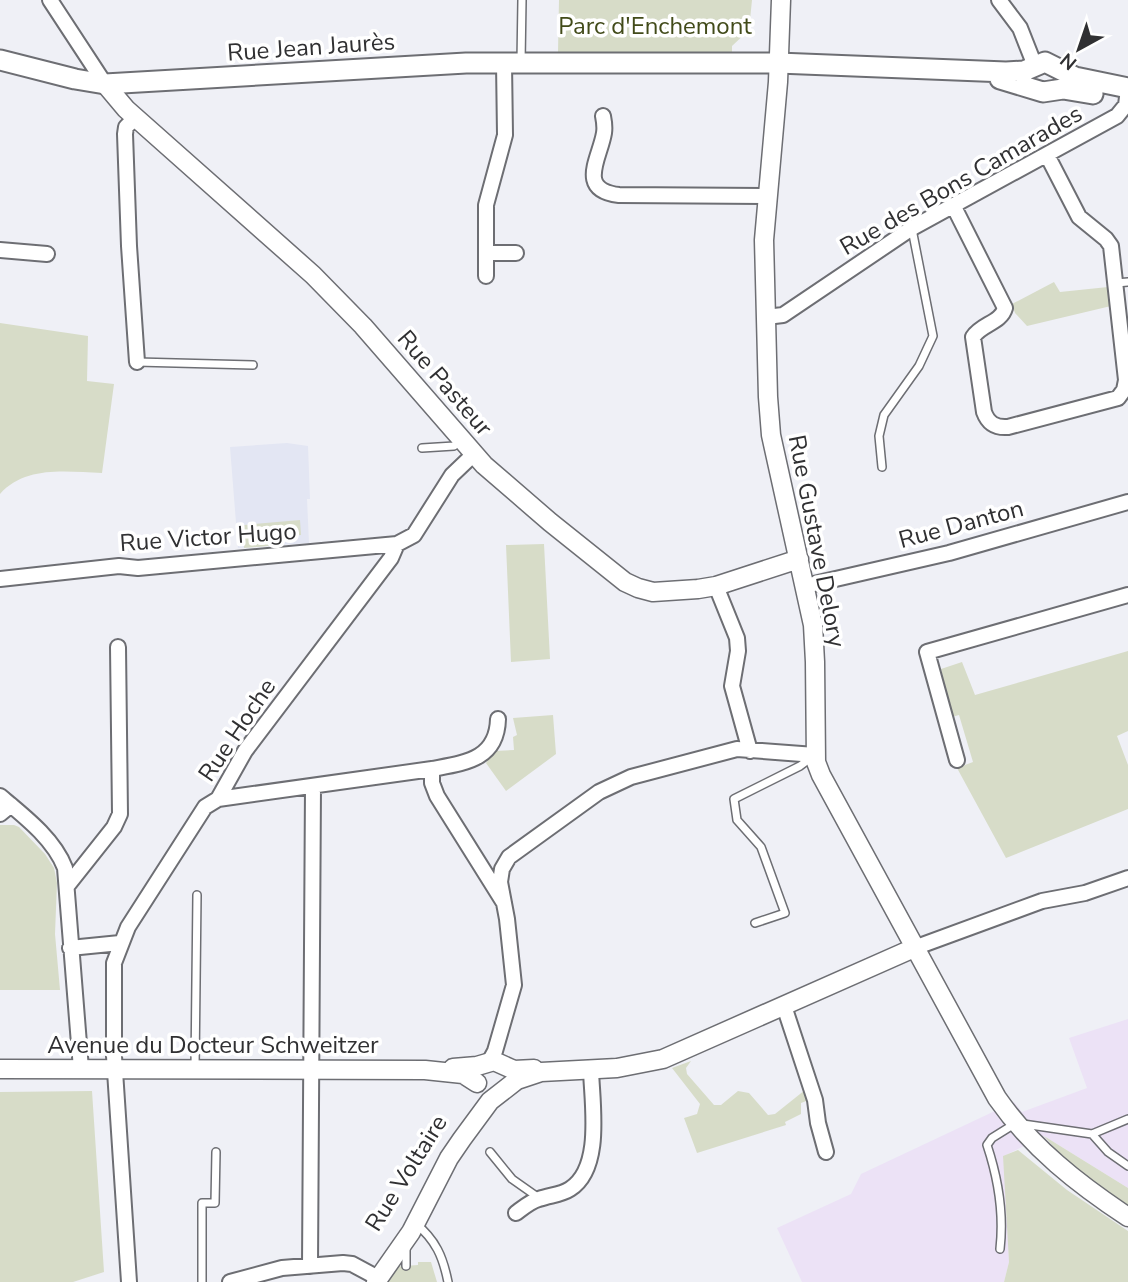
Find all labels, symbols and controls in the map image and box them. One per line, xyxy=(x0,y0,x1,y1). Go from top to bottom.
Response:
park label: Parc d'Enchemont xyxy=(558,10,752,42)
north arrow xyxy=(1044,14,1114,84)
street label: Rue Jean Jaurès xyxy=(226,25,396,69)
text: N xyxy=(1055,47,1083,76)
street label: Rue des Bons Camarades xyxy=(834,97,1088,263)
street label: Rue Pasteur xyxy=(390,323,500,443)
street label: Rue Gustave Delory xyxy=(781,432,853,650)
street label: Rue Danton xyxy=(895,492,1027,556)
street label: Rue Victor Hugo xyxy=(118,515,298,559)
street label: Rue Hoche xyxy=(191,672,283,788)
street label: Avenue du Docteur Schweitzer xyxy=(47,1029,379,1061)
street label: Rue Voltaire xyxy=(358,1109,454,1237)

